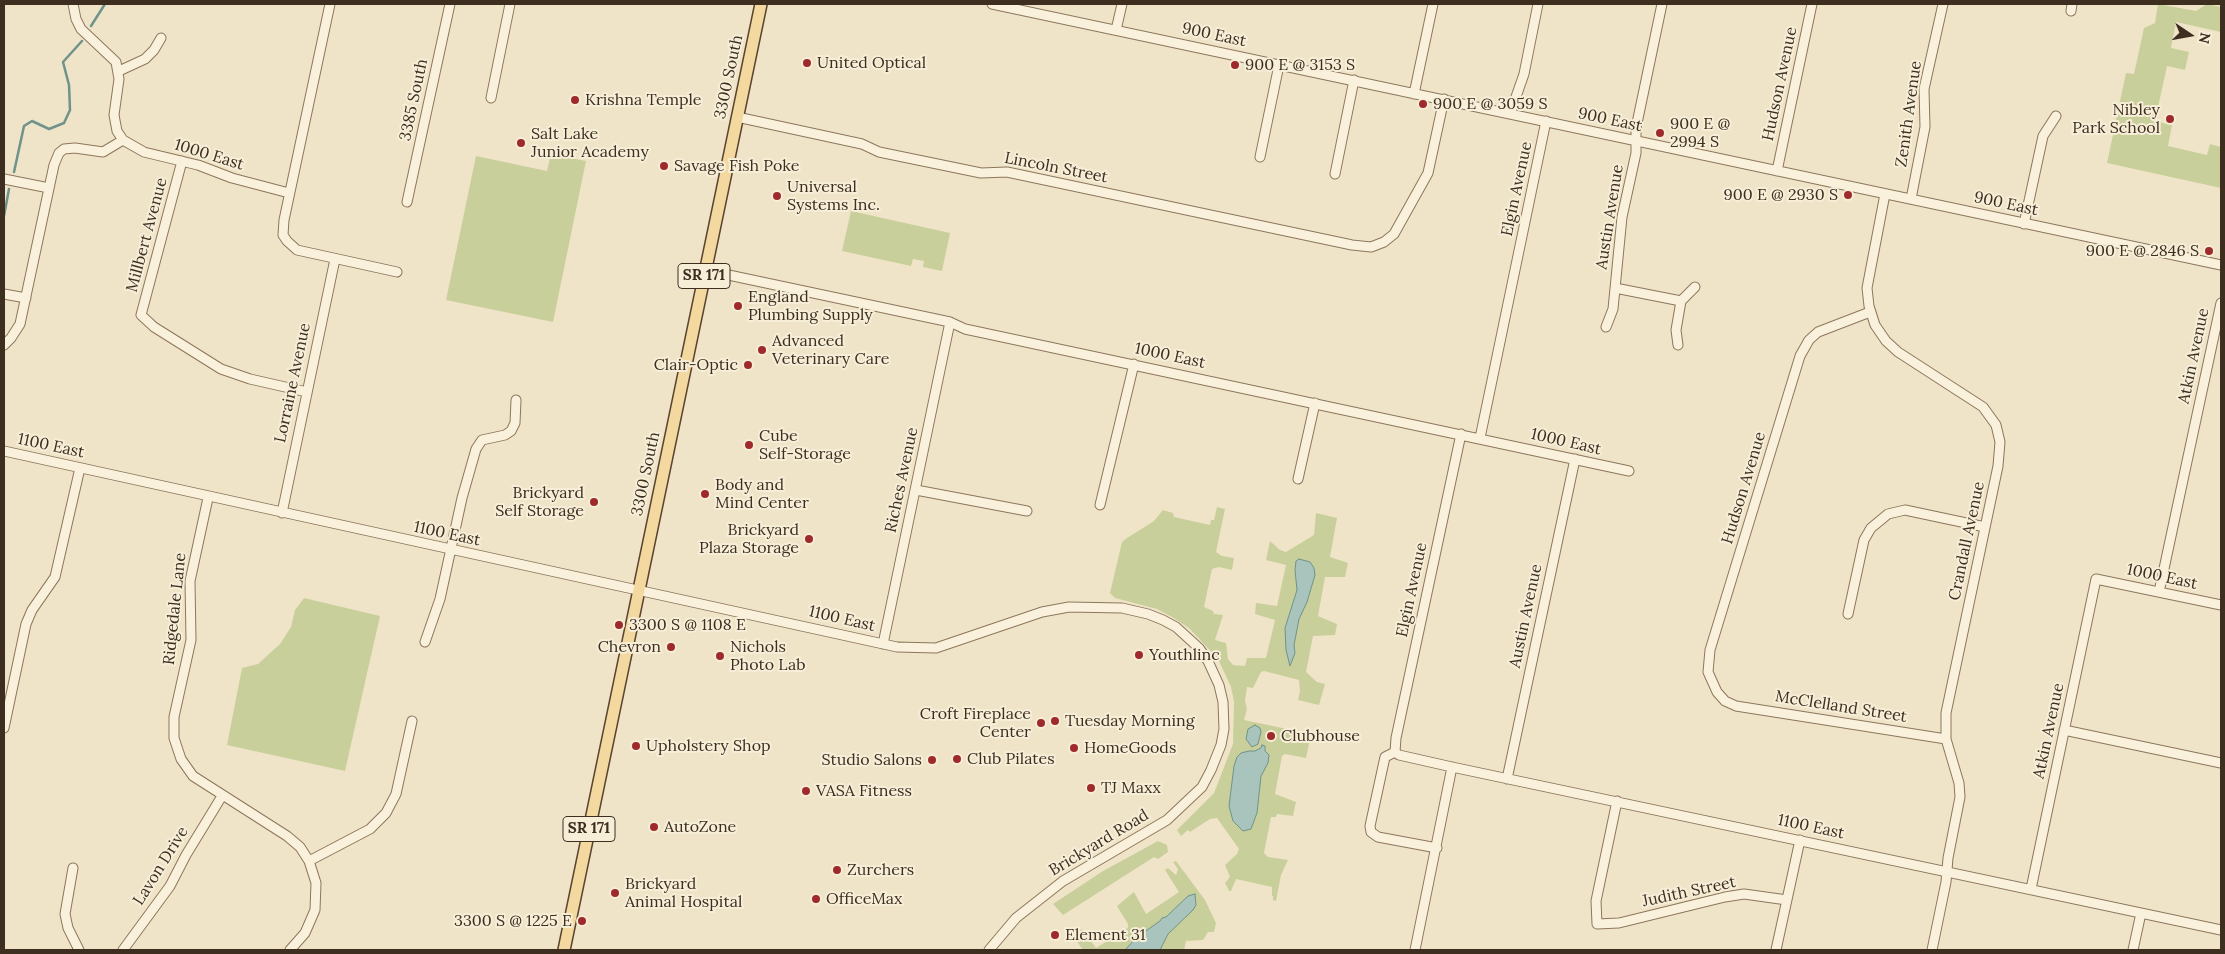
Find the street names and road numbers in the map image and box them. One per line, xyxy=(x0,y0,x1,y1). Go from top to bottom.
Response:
street label: 900 East xyxy=(1180,19,1248,51)
street label: Hudson Avenue xyxy=(1759,25,1801,143)
street label: 3300 South xyxy=(711,33,747,121)
street label: 3385 South xyxy=(396,57,432,143)
street label: Zenith Avenue xyxy=(1892,60,1926,168)
street label: 900 East xyxy=(1576,104,1644,136)
street label: 1000 East xyxy=(172,135,246,175)
street label: Elgin Avenue xyxy=(1498,140,1536,238)
street label: Lincoln Street xyxy=(1003,149,1109,187)
street label: Austin Avenue xyxy=(1592,163,1628,271)
street label: Millbert Avenue xyxy=(123,176,171,294)
street label: 900 East xyxy=(1972,188,2040,220)
road number: SR 171 xyxy=(678,264,730,288)
street label: Atkin Avenue xyxy=(2174,306,2214,406)
street label: Lorraine Avenue xyxy=(271,321,315,445)
street label: 1000 East xyxy=(1133,339,1207,373)
street label: 1000 East xyxy=(1529,425,1603,459)
street label: Riches Avenue xyxy=(881,426,923,534)
street label: 1100 East xyxy=(16,430,86,462)
street label: 3300 South xyxy=(628,430,664,518)
street label: Hudson Avenue xyxy=(1718,430,1770,546)
street label: Crandall Avenue xyxy=(1945,480,1989,602)
street label: 1100 East xyxy=(412,518,482,550)
street label: Elgin Avenue xyxy=(1393,541,1431,639)
street label: Ridgedale Lane xyxy=(160,552,190,666)
street label: 1000 East xyxy=(2125,560,2199,594)
street label: Austin Avenue xyxy=(1506,562,1546,670)
street label: 1100 East xyxy=(807,602,877,636)
street label: Atkin Avenue xyxy=(2029,681,2069,781)
street label: McClelland Street xyxy=(1774,687,1908,727)
street label: Brickyard Road xyxy=(1046,806,1152,880)
street label: 1100 East xyxy=(1776,811,1846,843)
road number: SR 171 xyxy=(563,816,615,842)
street label: Lavon Drive xyxy=(129,823,193,909)
street label: Judith Street xyxy=(1640,873,1738,911)

